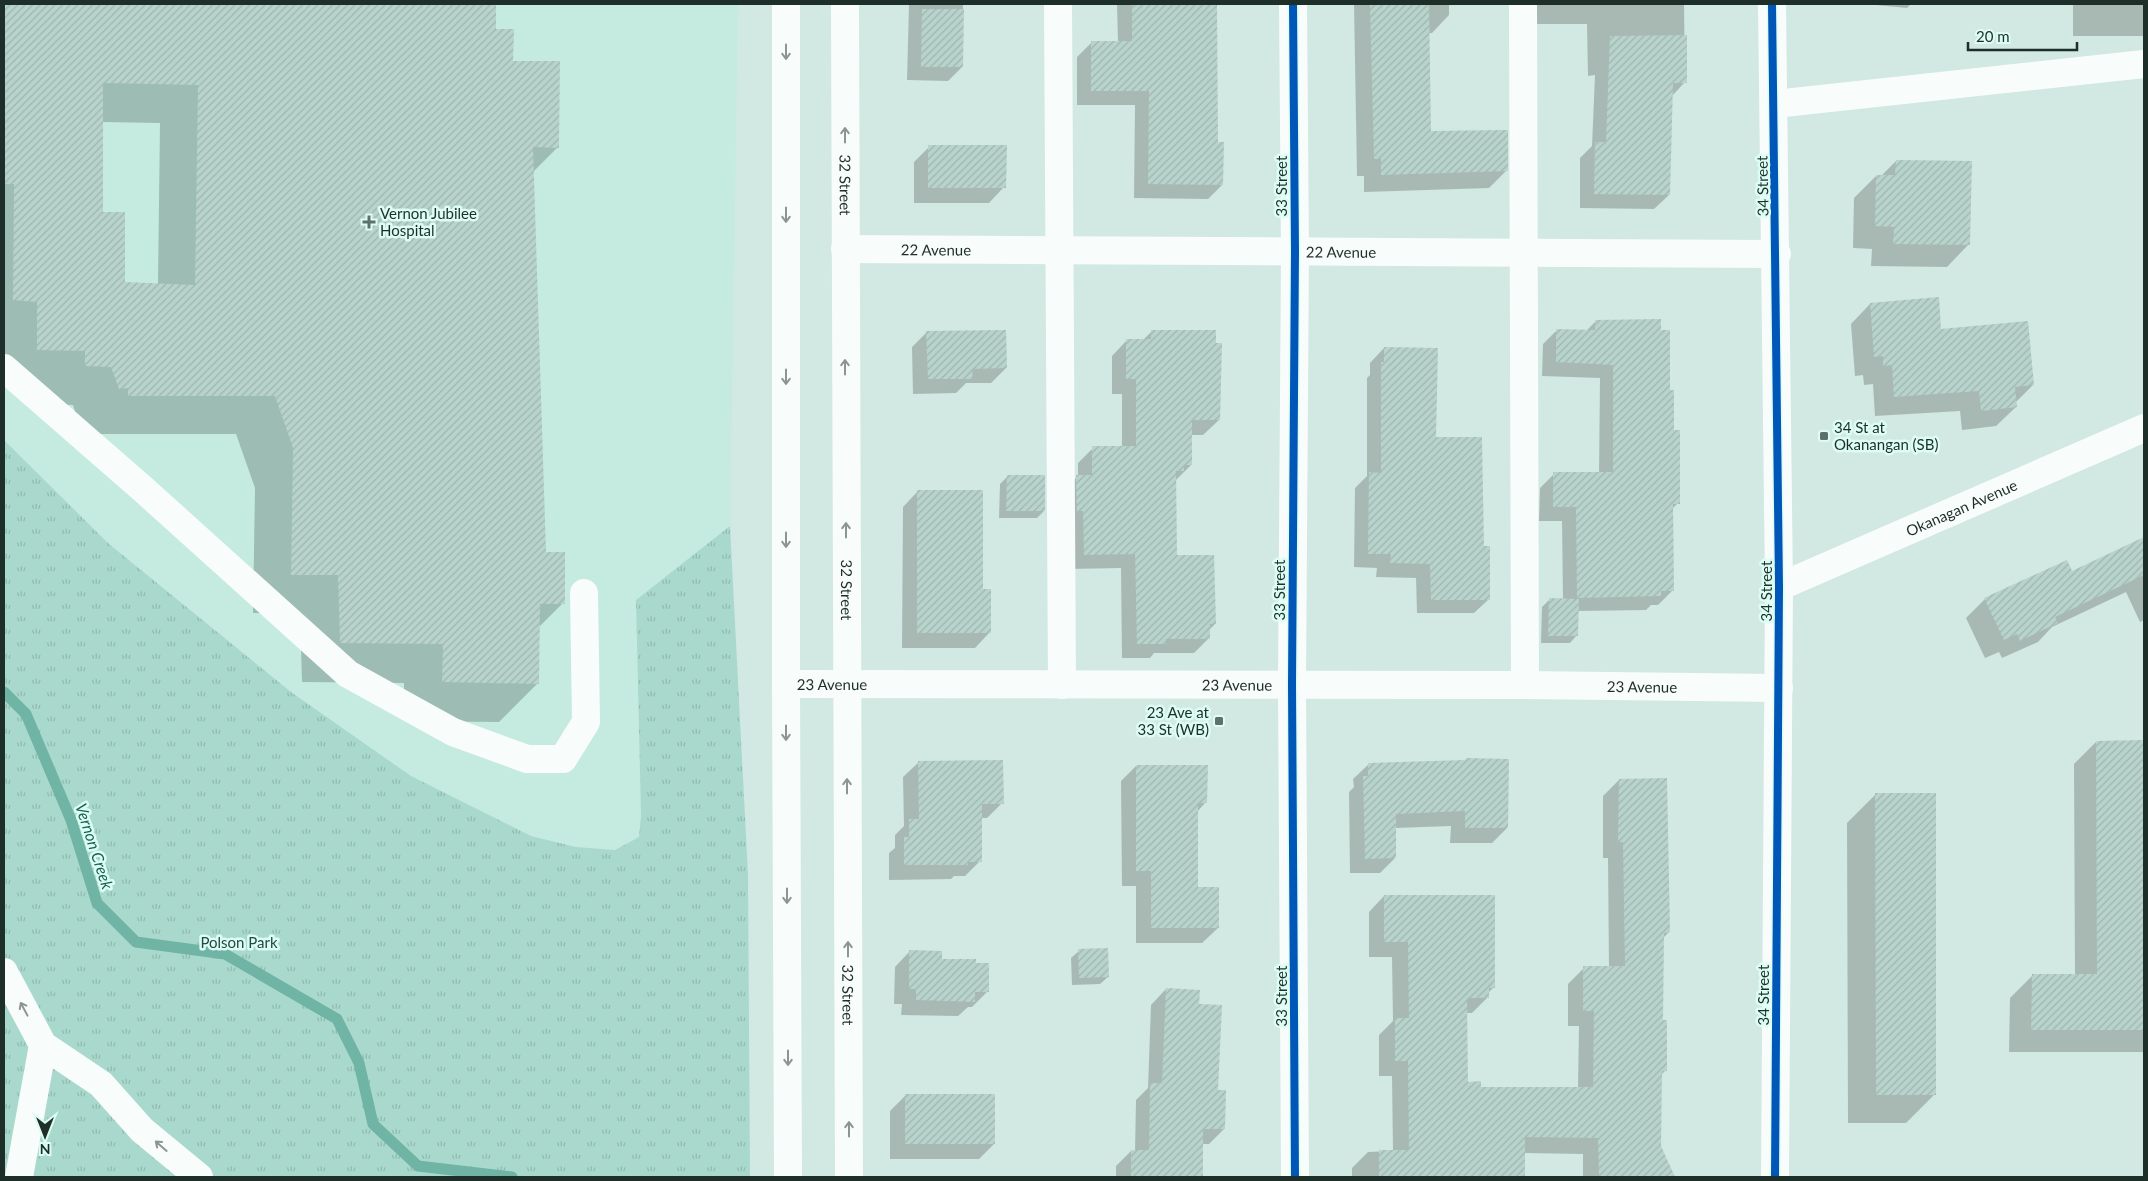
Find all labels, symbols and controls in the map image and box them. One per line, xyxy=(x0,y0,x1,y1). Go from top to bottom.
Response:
scale bar xyxy=(1968,20,2077,52)
text: 20 m xyxy=(1976,27,2010,45)
one-way arrow xyxy=(781,44,791,60)
one-way arrow xyxy=(840,127,850,144)
street label: 32 Street xyxy=(837,155,855,216)
street label: 33 Street xyxy=(1272,155,1290,216)
street label: 34 Street xyxy=(1752,155,1772,217)
place label: Vernon Jubilee Hospital xyxy=(380,204,477,239)
one-way arrow xyxy=(781,206,791,223)
marker: Vernon Jubilee Hospital xyxy=(362,215,376,229)
street label: 22 Avenue xyxy=(901,240,971,259)
street label: 22 Avenue xyxy=(1306,242,1376,261)
one-way arrow xyxy=(840,360,850,376)
one-way arrow xyxy=(781,369,791,385)
place label: 34 St at Okanangan (SB) xyxy=(1834,418,1938,453)
marker: 34 St at Okanangan (SB) xyxy=(1818,430,1830,442)
street label: Okanagan Avenue xyxy=(1903,475,2020,540)
one-way arrow xyxy=(841,522,851,538)
one-way arrow xyxy=(781,532,791,548)
street label: 33 Street xyxy=(1270,559,1288,620)
street label: 32 Street xyxy=(838,560,856,621)
street label: 34 Street xyxy=(1757,560,1775,621)
street label: 23 Avenue xyxy=(797,675,867,693)
street label: 23 Avenue xyxy=(1202,676,1272,694)
street label: 23 Avenue xyxy=(1607,677,1677,696)
place label: 23 Ave at 33 St (WB) xyxy=(1138,703,1210,738)
marker: 23 Ave at 33 St (WB) xyxy=(1213,715,1225,727)
one-way arrow xyxy=(781,724,791,741)
one-way arrow xyxy=(842,778,852,794)
water label: Vernon Creek xyxy=(72,801,118,892)
one-way arrow xyxy=(782,887,792,903)
park label: Polson Park xyxy=(200,933,278,951)
one-way arrow xyxy=(843,941,853,957)
street label: 34 Street xyxy=(1754,964,1772,1025)
street label: 32 Street xyxy=(839,965,857,1026)
street label: 33 Street xyxy=(1272,965,1290,1026)
one-way arrow xyxy=(19,1002,28,1017)
one-way arrow xyxy=(783,1050,793,1066)
north arrow xyxy=(20,1111,70,1161)
one-way arrow xyxy=(844,1121,854,1137)
text: N xyxy=(40,1141,50,1158)
one-way arrow xyxy=(154,1141,167,1152)

